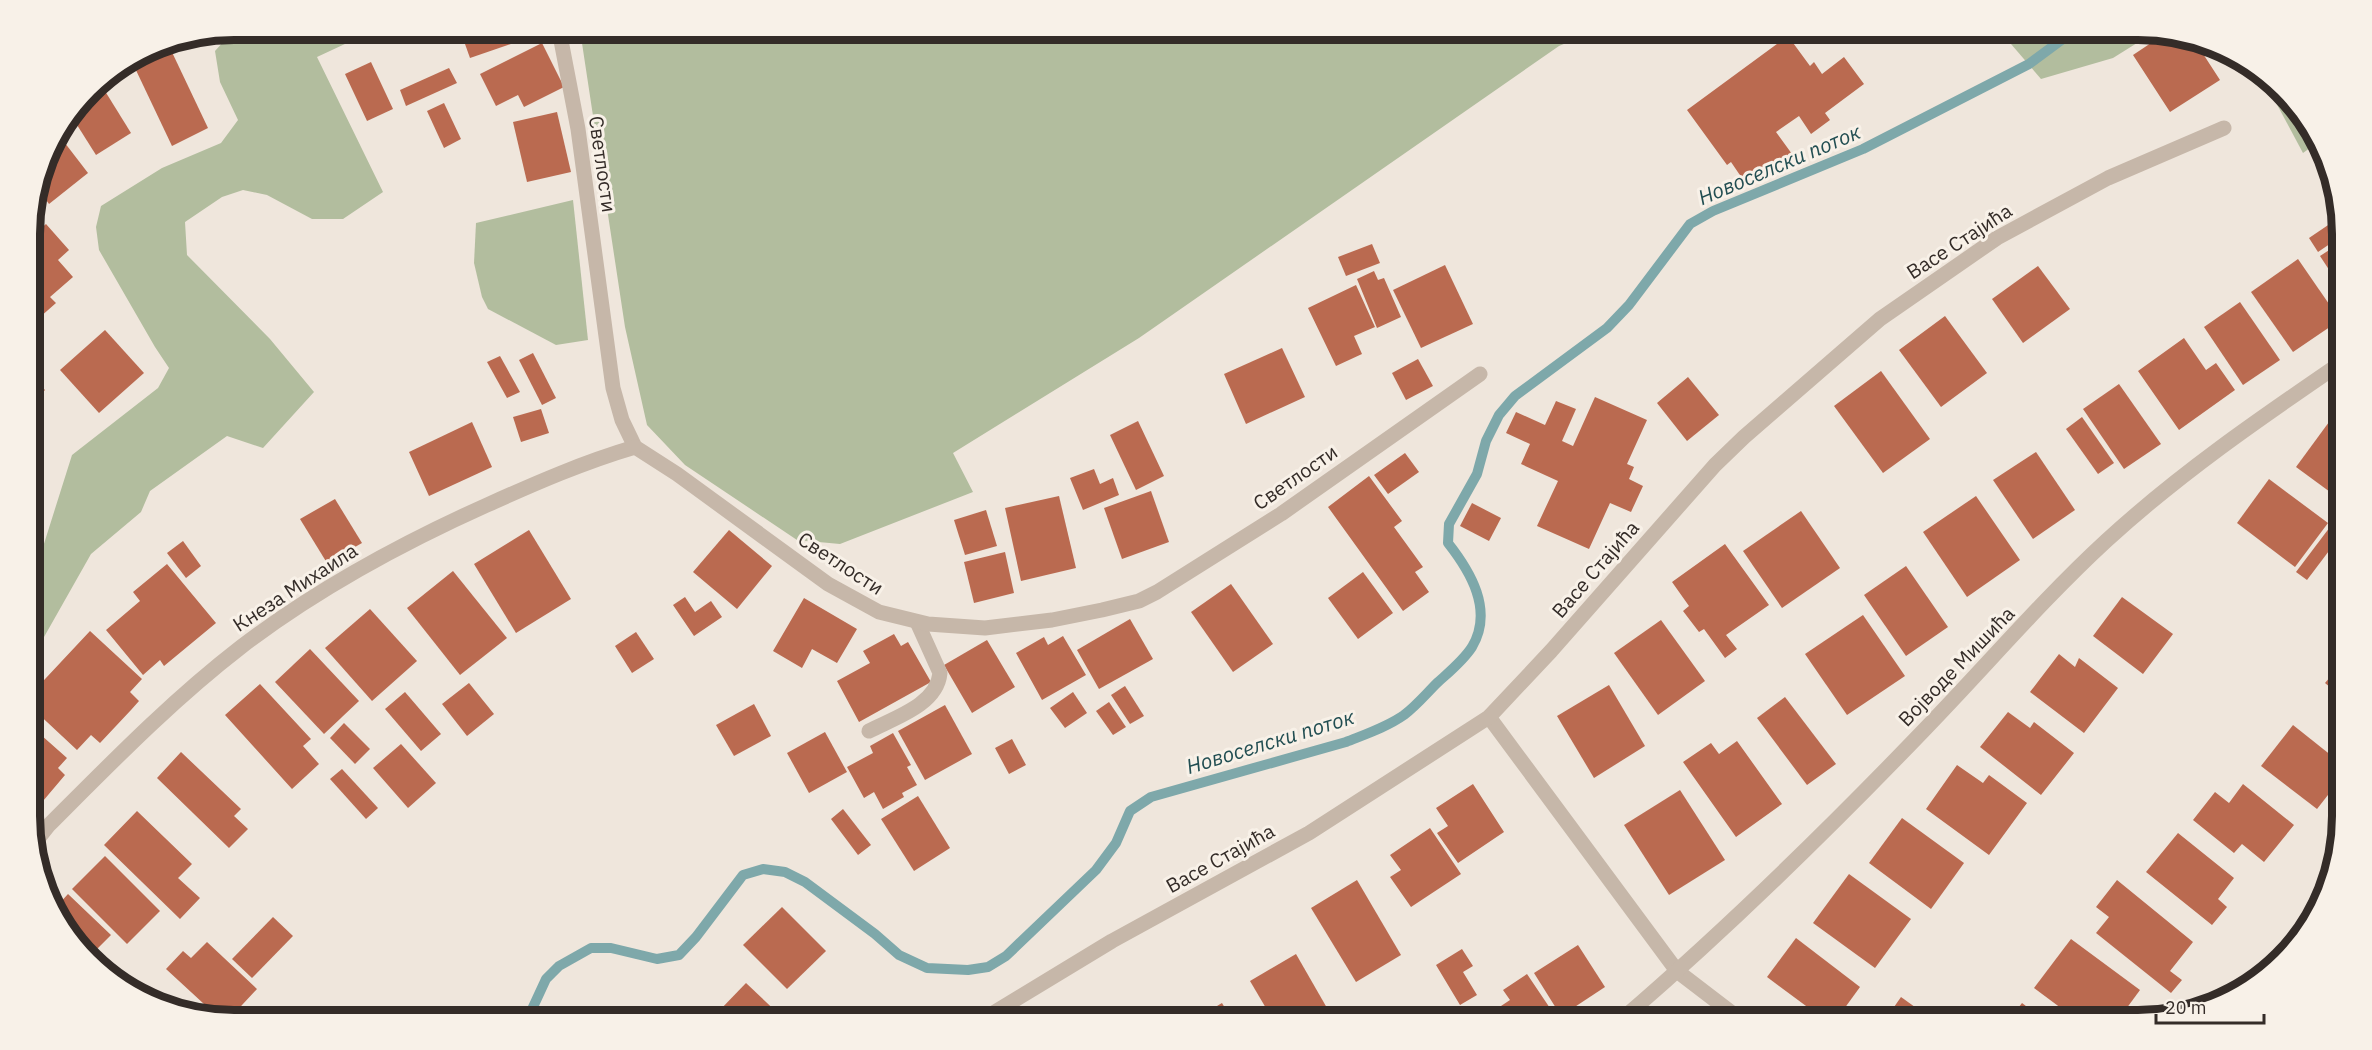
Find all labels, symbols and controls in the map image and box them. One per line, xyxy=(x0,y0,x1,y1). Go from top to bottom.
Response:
street label: Светлости xyxy=(583,114,623,214)
water label: Новоселски поток xyxy=(1693,117,1865,211)
street label: Васе Стајића xyxy=(1901,197,2017,285)
street label: Светлости xyxy=(1247,438,1343,516)
street label: Васе Стајића xyxy=(1545,514,1645,623)
street label: Светлости xyxy=(793,525,889,601)
street label: Кнеза Михаила xyxy=(227,536,363,637)
street label: Војводе Мишића xyxy=(1892,600,2020,732)
water label: Новоселски поток xyxy=(1183,702,1358,780)
street label: Васе Стајића xyxy=(1161,817,1279,899)
scale bar xyxy=(2156,987,2264,1025)
text: 20 m xyxy=(2165,996,2207,1019)

